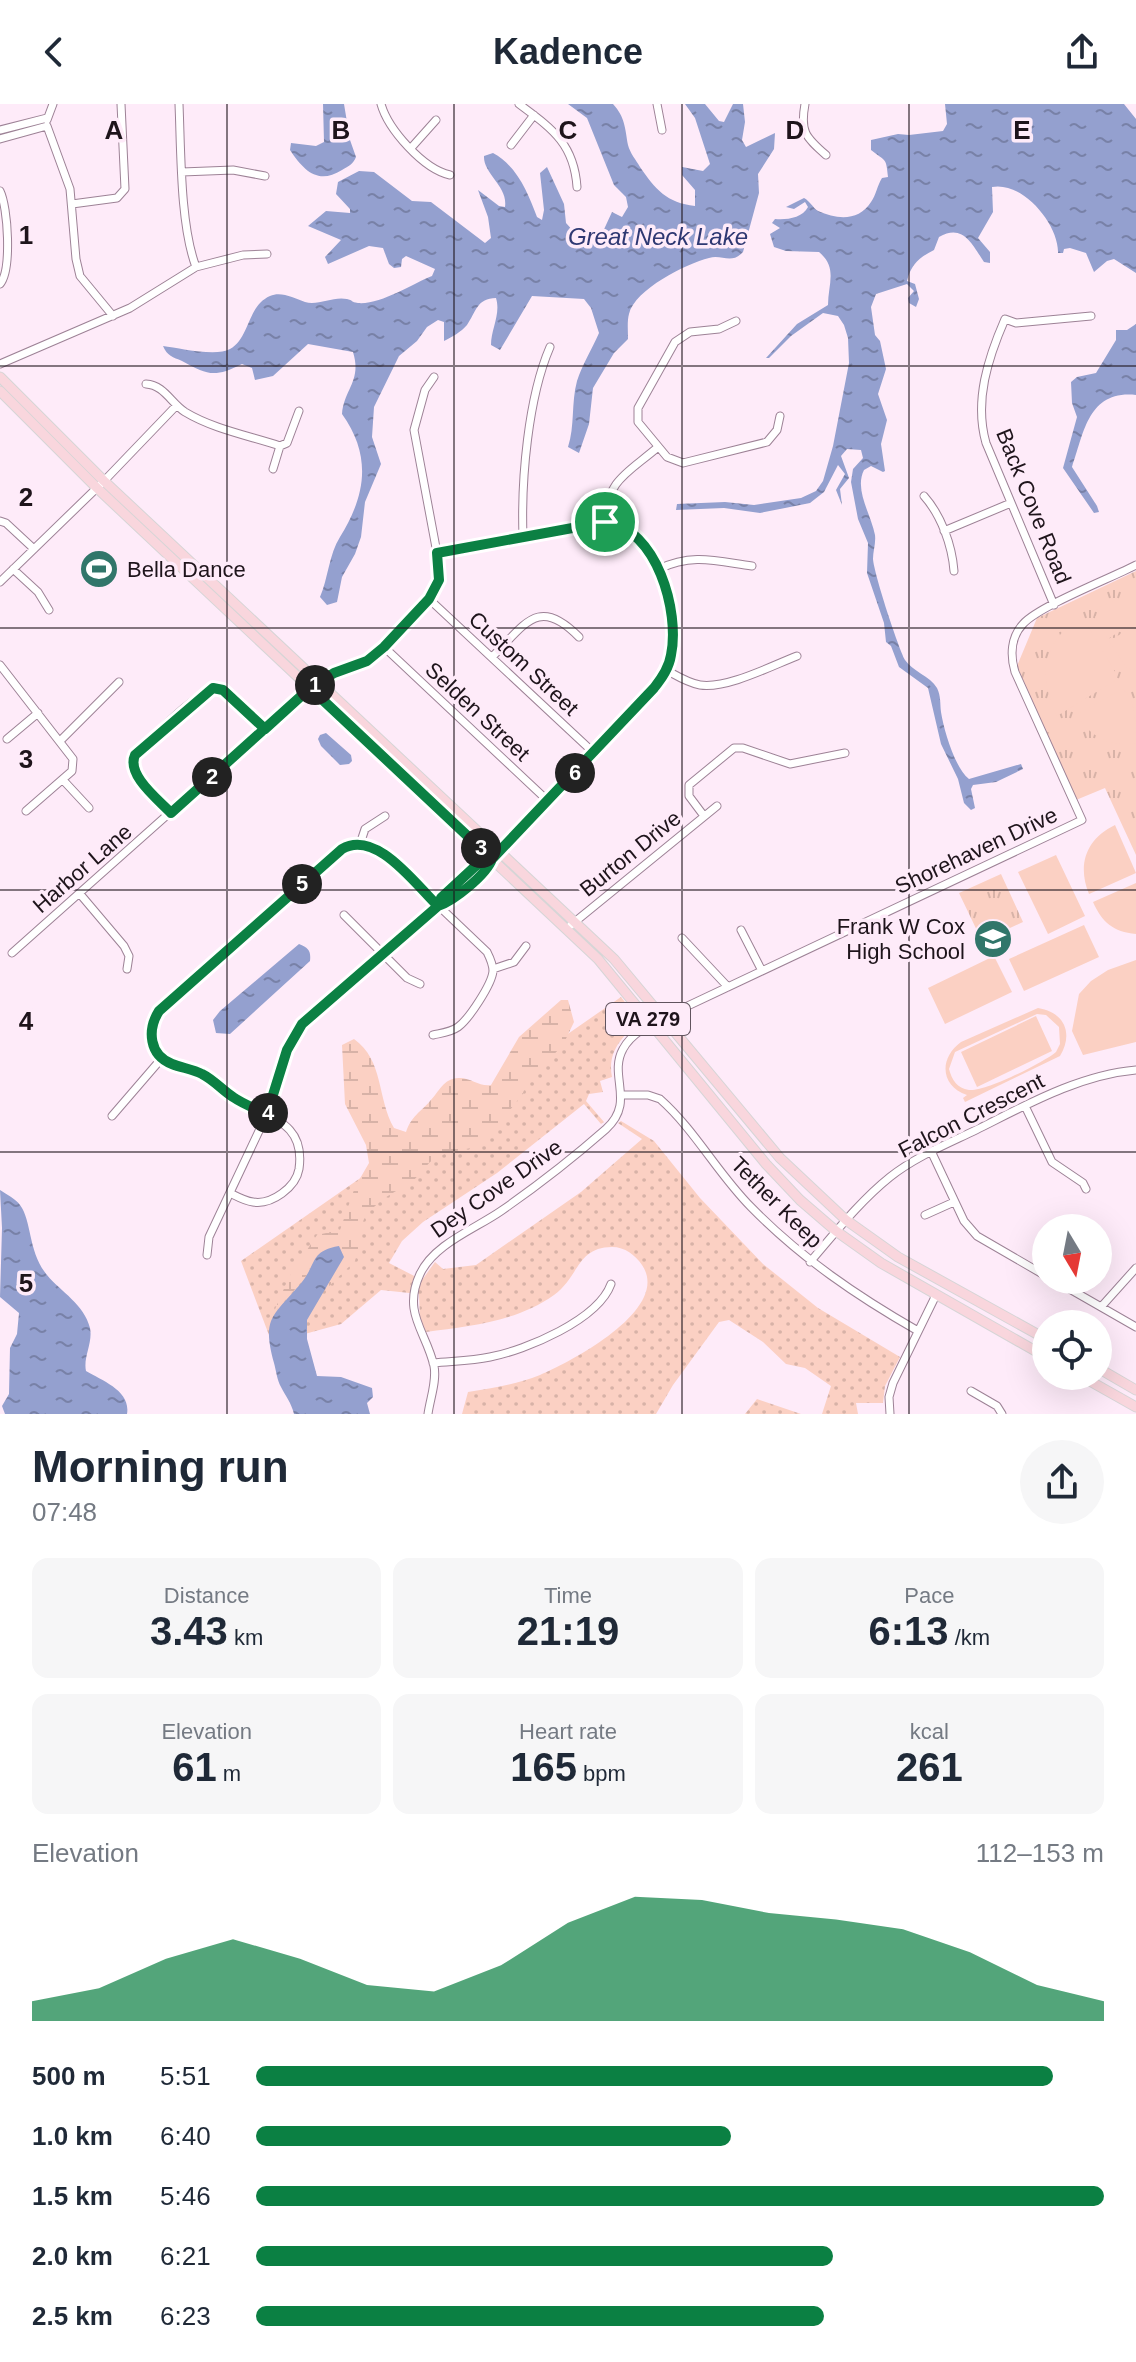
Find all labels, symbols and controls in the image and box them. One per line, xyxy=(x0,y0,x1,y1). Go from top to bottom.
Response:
icon: back xyxy=(32,30,76,74)
icon: share xyxy=(1060,30,1104,74)
text: Kadence xyxy=(493,31,643,72)
text: A xyxy=(105,115,124,145)
text: B xyxy=(332,115,350,145)
text: C xyxy=(559,115,578,145)
text: D xyxy=(786,115,804,145)
text: E xyxy=(1013,115,1031,145)
text: 1 xyxy=(19,220,33,250)
water label: Great Neck Lake xyxy=(568,223,748,250)
street label: Back Cove Road xyxy=(991,425,1076,587)
text: 2 xyxy=(19,482,33,512)
pin xyxy=(571,488,639,556)
icon: arrive xyxy=(583,500,627,544)
sports icon: Bella Dance xyxy=(78,548,120,590)
place label: Bella Dance xyxy=(127,557,246,582)
street label: Custom Street xyxy=(464,606,584,720)
street label: Selden Street xyxy=(420,657,535,766)
pin: 1 xyxy=(295,665,335,705)
text: 1 xyxy=(309,672,321,697)
text: 3 xyxy=(19,744,33,774)
pin: 6 xyxy=(555,753,595,793)
pin: 2 xyxy=(192,757,232,797)
text: 6 xyxy=(569,760,581,785)
text: 2 xyxy=(206,764,218,789)
street label: Shorehaven Drive xyxy=(891,802,1061,899)
street label: Burton Drive xyxy=(575,805,686,902)
street label: Harbor Lane xyxy=(28,819,137,918)
pin: 3 xyxy=(461,828,501,868)
text: 3 xyxy=(475,835,487,860)
pin: 5 xyxy=(282,864,322,904)
text: 5 xyxy=(296,871,308,896)
place label: Frank W Cox High School xyxy=(837,914,965,964)
school or university icon: Frank W Cox High School xyxy=(972,918,1014,960)
road number: VA 279 xyxy=(606,1003,690,1035)
text: 4 xyxy=(19,1006,34,1036)
street label: Falcon Crescent xyxy=(894,1068,1048,1163)
pin: 4 xyxy=(248,1093,288,1133)
text: 4 xyxy=(262,1100,274,1125)
street label: Dey Cove Drive xyxy=(426,1134,567,1243)
street label: Tether Keep xyxy=(726,1152,827,1253)
north arrow xyxy=(1032,1214,1112,1294)
map controls xyxy=(1032,1214,1112,1390)
text: 5 xyxy=(19,1268,33,1298)
button: locate xyxy=(1032,1310,1112,1390)
button: share xyxy=(1020,1440,1104,1524)
text: Morning run xyxy=(32,1442,289,1491)
text: 07:48 xyxy=(32,1497,97,1527)
text: Distance xyxy=(164,1583,249,1608)
text: Time xyxy=(544,1583,592,1608)
text: Pace xyxy=(904,1583,954,1608)
text: 3.43 xyxy=(150,1609,228,1653)
text: 21:19 xyxy=(517,1609,619,1653)
text: 6:13 xyxy=(869,1609,949,1653)
text: km xyxy=(228,1625,263,1650)
text: /km xyxy=(949,1625,990,1650)
text: Elevation xyxy=(161,1719,252,1744)
text: Heart rate xyxy=(519,1719,617,1744)
text: kcal xyxy=(910,1719,949,1744)
text: 61 xyxy=(172,1745,217,1789)
text: 165 xyxy=(510,1745,577,1789)
text: 261 xyxy=(896,1745,963,1789)
text: m xyxy=(217,1761,241,1786)
text: bpm xyxy=(577,1761,626,1786)
text: Elevation xyxy=(32,1838,139,1868)
text: 112–153 m xyxy=(976,1838,1104,1868)
text: 500 m xyxy=(32,2061,106,2091)
text: 5:51 xyxy=(160,2061,211,2091)
text: 1.0 km xyxy=(32,2121,113,2151)
text: 6:40 xyxy=(160,2121,211,2151)
text: 1.5 km xyxy=(32,2181,113,2211)
text: 5:46 xyxy=(160,2181,211,2211)
text: 2.0 km xyxy=(32,2241,113,2271)
text: 6:21 xyxy=(160,2241,211,2271)
text: 2.5 km xyxy=(32,2301,113,2331)
text: 6:23 xyxy=(160,2301,211,2331)

